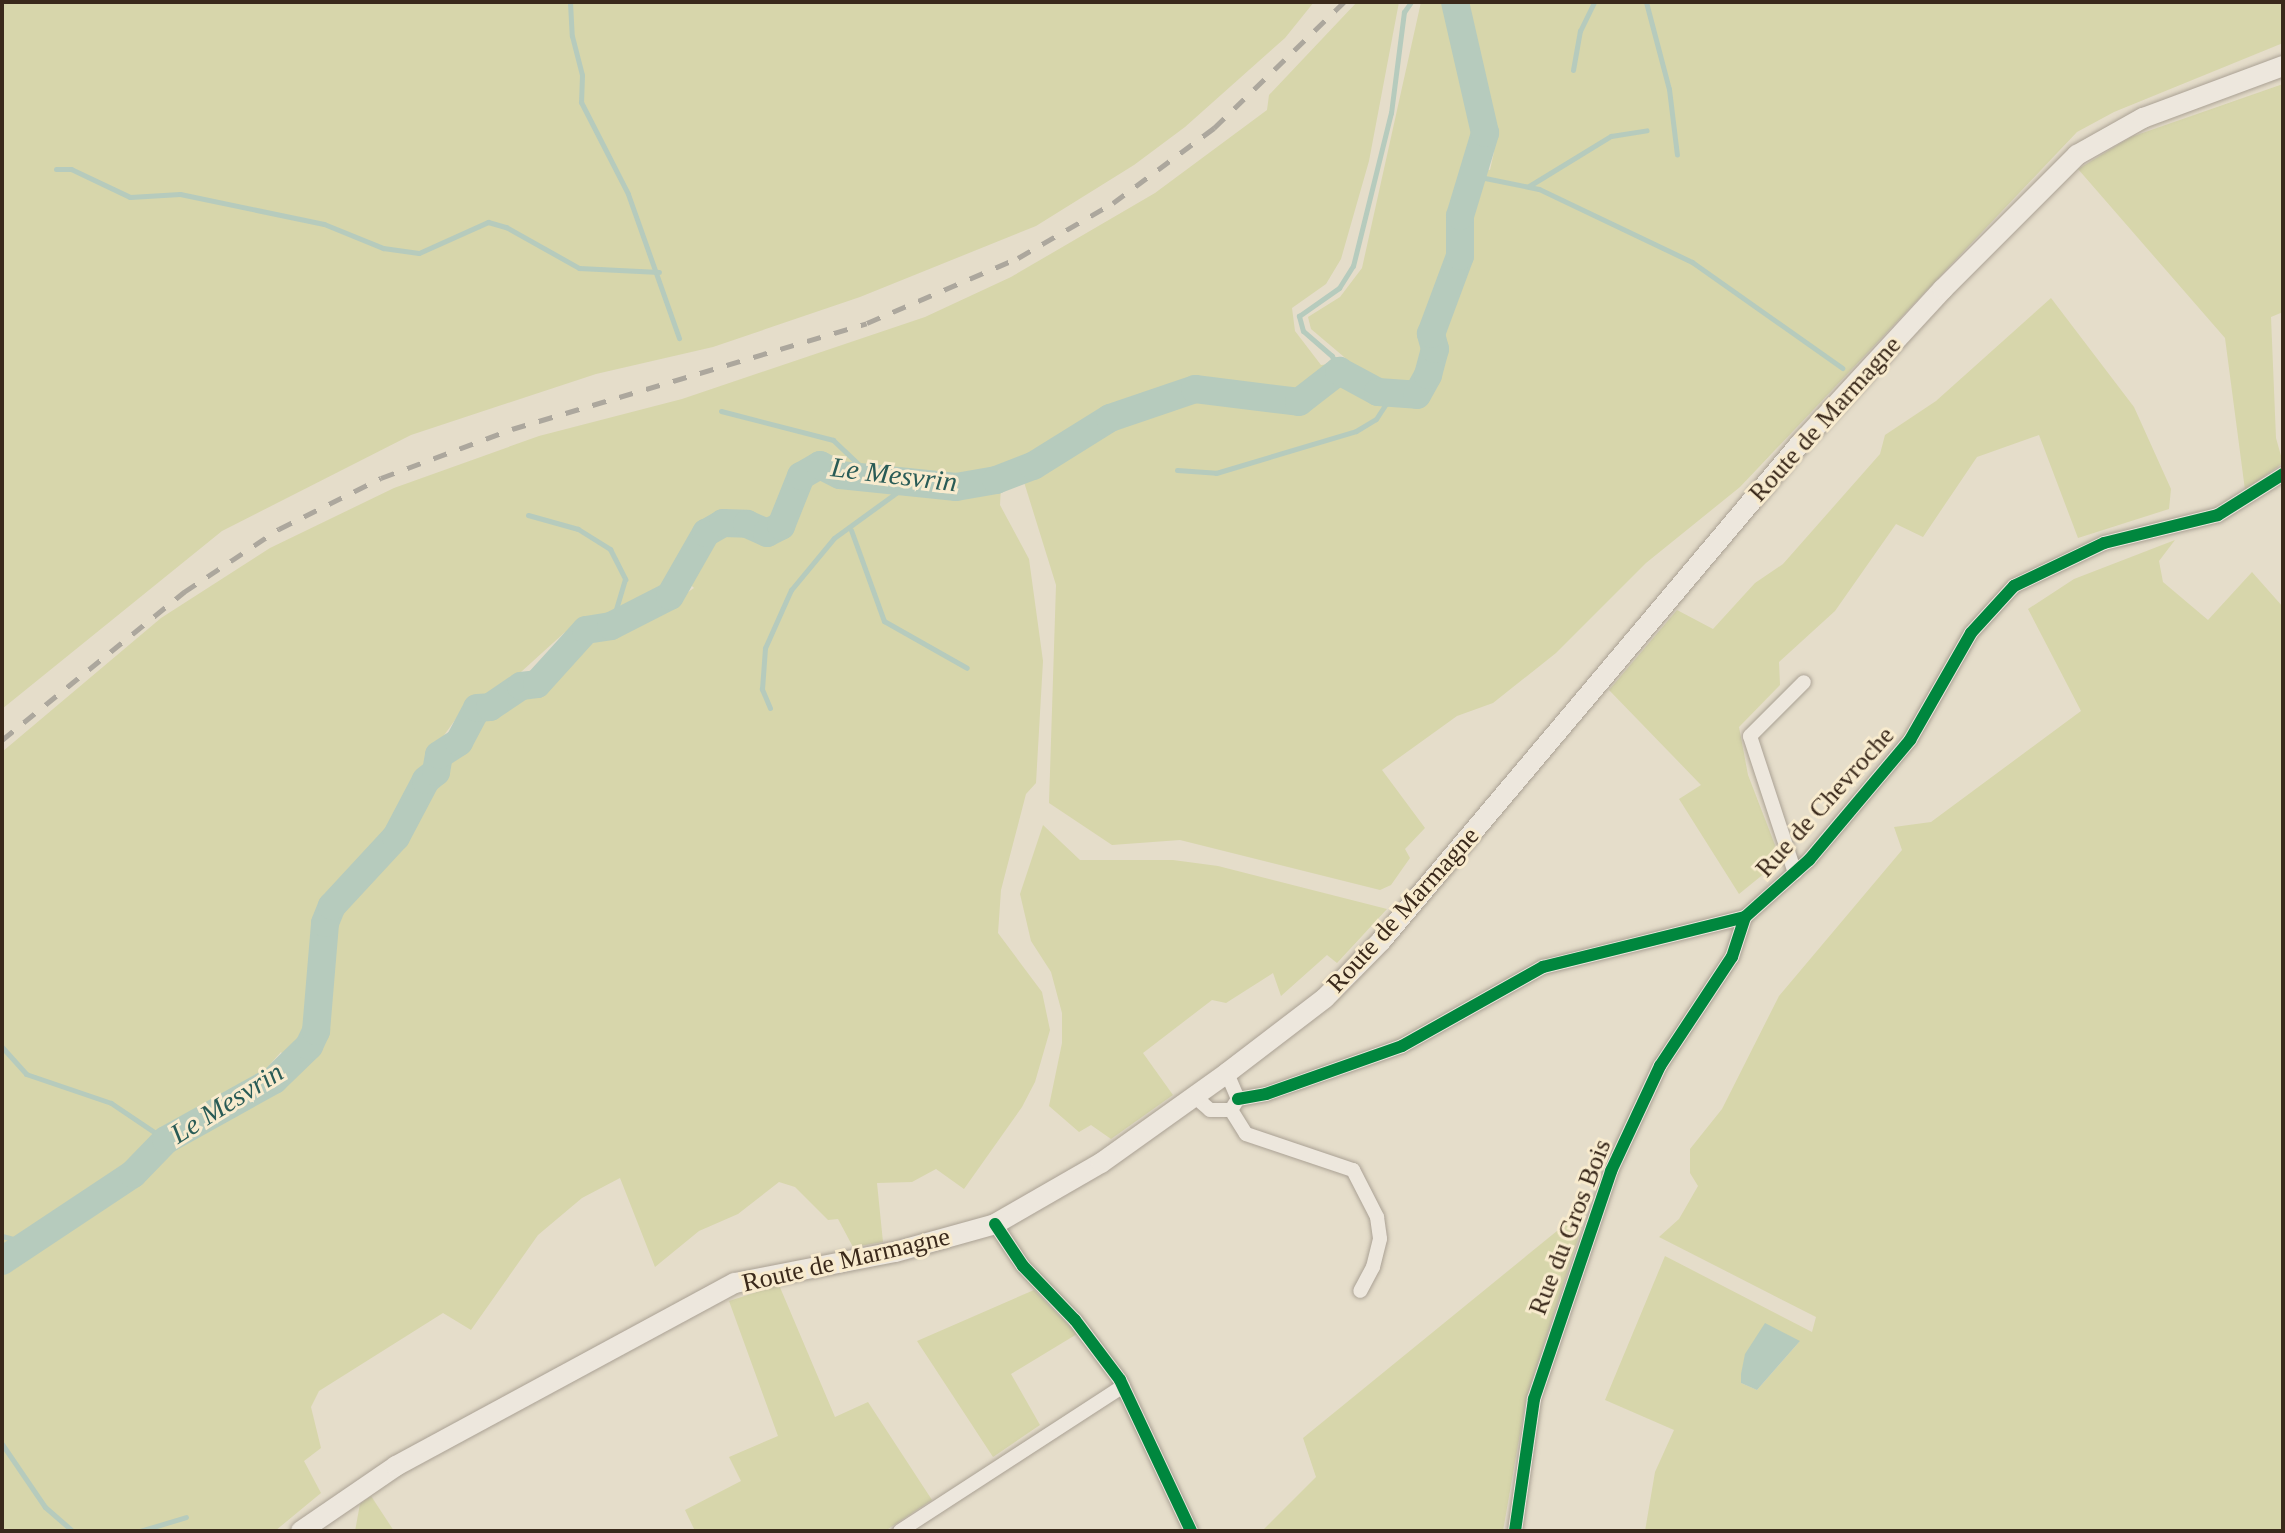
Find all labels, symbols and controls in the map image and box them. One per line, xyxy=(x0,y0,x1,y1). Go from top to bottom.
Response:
street label: Route de Marmagne xyxy=(1742,330,1908,508)
water label: Le Mesvrin xyxy=(829,451,959,499)
street label: Rue de Chevroche xyxy=(1749,720,1901,884)
street label: Route de Marmagne xyxy=(1320,821,1486,999)
water label: Le Mesvrin xyxy=(164,1055,290,1151)
street label: Rue du Gros Bois xyxy=(1522,1135,1618,1319)
street label: Route de Marmagne xyxy=(739,1221,953,1299)

